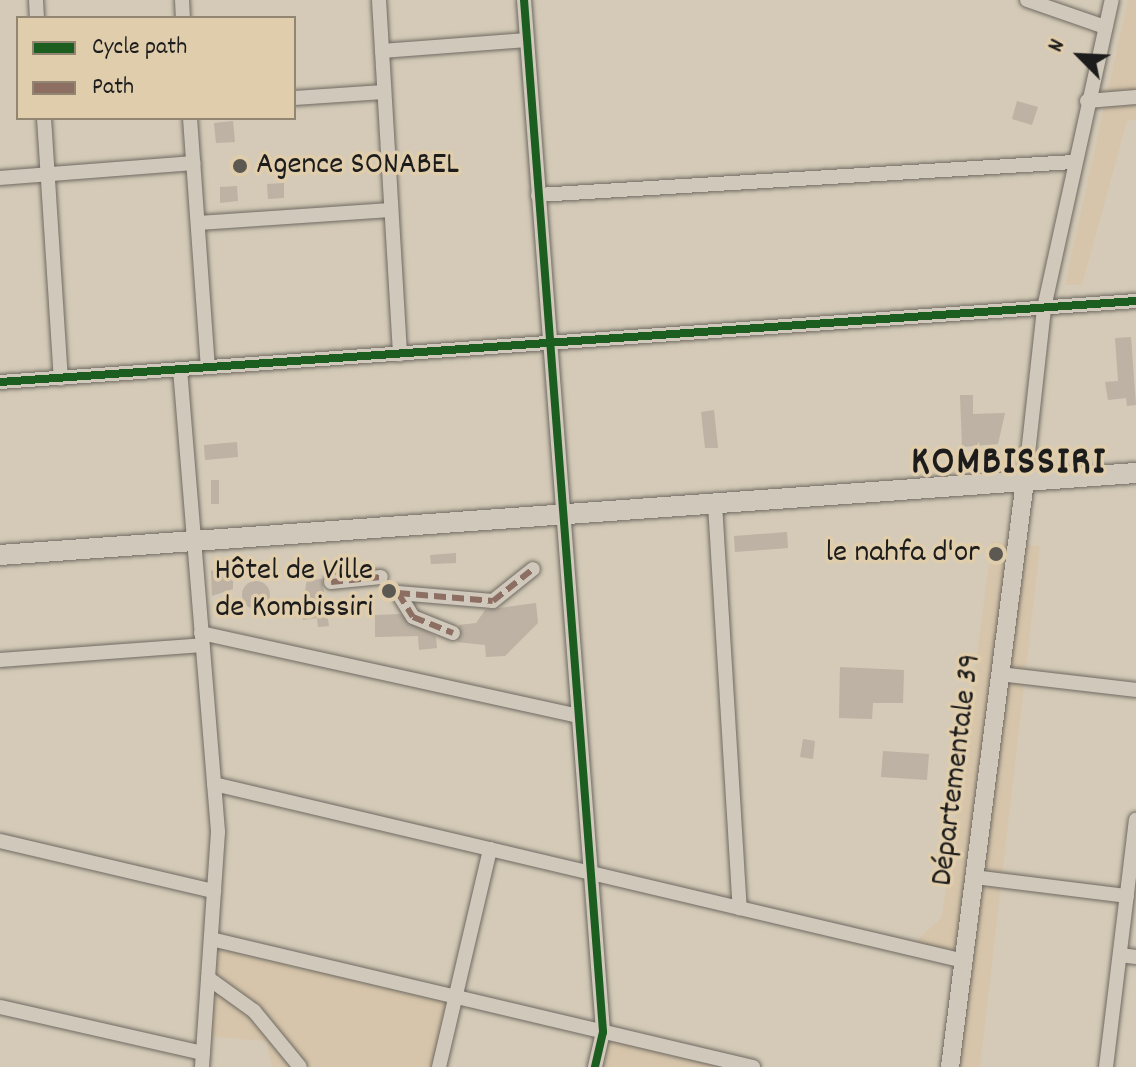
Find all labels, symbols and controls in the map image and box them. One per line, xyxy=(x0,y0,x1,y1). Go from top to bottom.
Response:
legend xyxy=(16,16,296,120)
north arrow xyxy=(1040,16,1120,96)
text: Cycle path xyxy=(92,31,187,65)
text: N xyxy=(1041,35,1074,57)
text: Path xyxy=(92,71,134,105)
place label: Agence SONABEL xyxy=(256,147,459,185)
marker: Agence SONABEL xyxy=(231,157,249,175)
district label: KOMBISSIRI xyxy=(911,441,1107,489)
place label: le nahfa d'or xyxy=(826,535,980,573)
marker: le nahfa d'or xyxy=(987,545,1005,563)
place label: Hôtel de Ville de Kombissiri xyxy=(215,554,373,629)
marker: Hôtel de Ville de Kombissiri xyxy=(380,582,398,600)
street label: Départementale 39 xyxy=(925,652,991,888)

